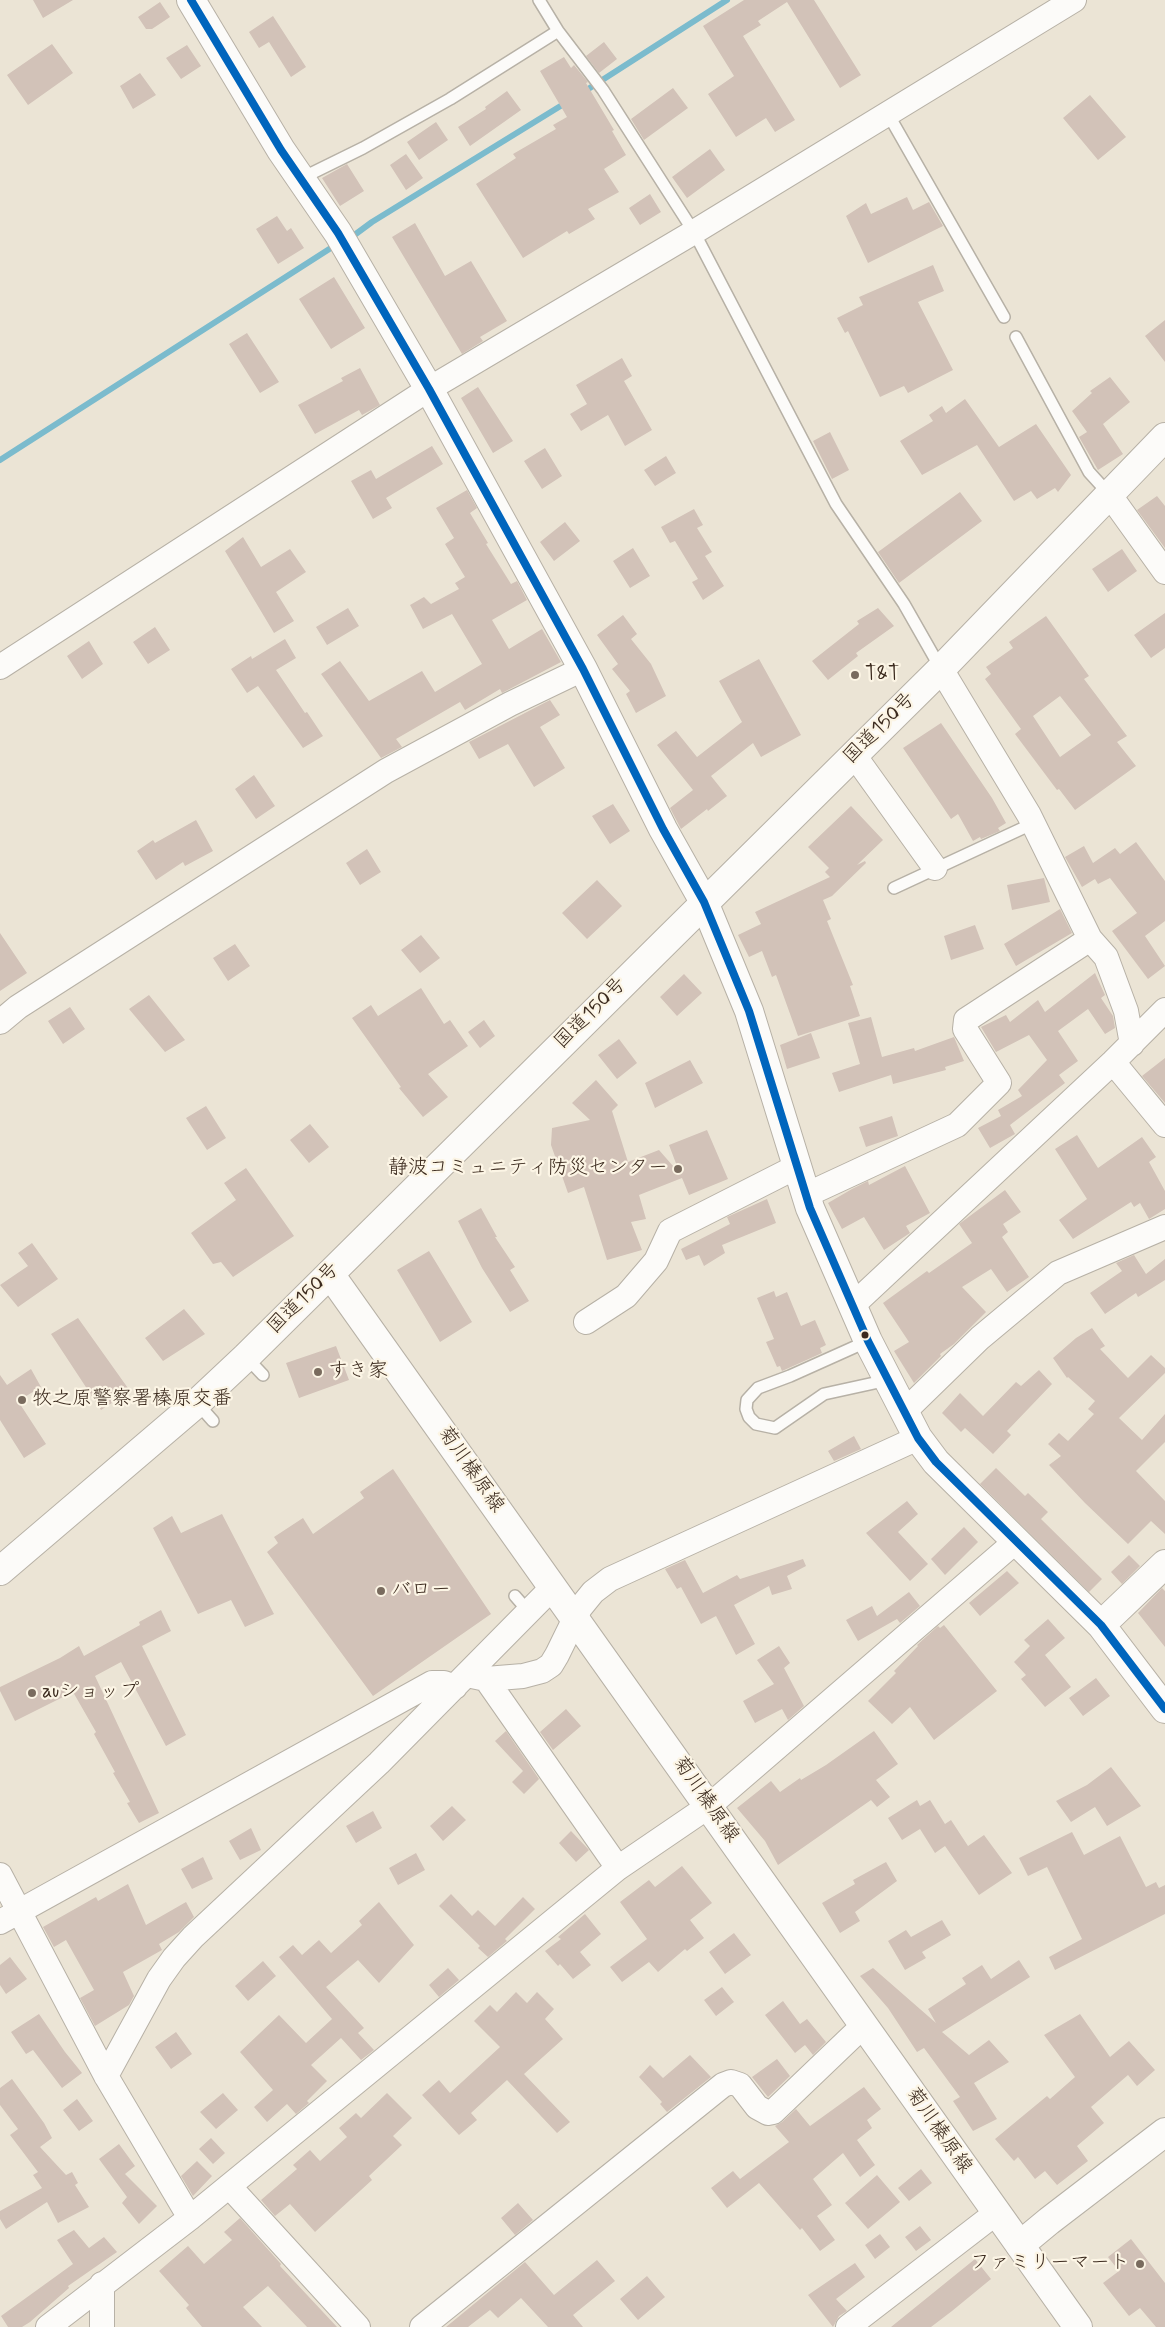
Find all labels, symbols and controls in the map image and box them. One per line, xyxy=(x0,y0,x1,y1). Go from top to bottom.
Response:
place label: T&T xyxy=(865,663,900,687)
marker: T&T xyxy=(849,669,861,681)
street label: 国道150号 xyxy=(839,688,921,770)
street label: 国道150号 xyxy=(550,973,632,1055)
place label: 静波コミュニティ防災センター xyxy=(388,1157,668,1181)
marker: 静波コミュニティ防災センター xyxy=(672,1163,684,1175)
street label: 国道150号 xyxy=(263,1258,345,1340)
unlabelled marker xyxy=(860,1330,870,1340)
place label: すき家 xyxy=(328,1360,388,1384)
marker: すき家 xyxy=(312,1366,324,1378)
place label: 牧之原警察署榛原交番 xyxy=(32,1388,232,1412)
marker: 牧之原警察署榛原交番 xyxy=(16,1394,28,1406)
street label: 菊川榛原線 xyxy=(431,1422,509,1518)
place label: バロー xyxy=(391,1579,451,1603)
marker: バロー xyxy=(375,1585,387,1597)
place label: auショップ xyxy=(42,1681,139,1705)
marker: auショップ xyxy=(26,1687,38,1699)
street label: 菊川榛原線 xyxy=(666,1752,744,1848)
street label: 菊川榛原線 xyxy=(899,2083,977,2179)
place label: ファミリーマート xyxy=(970,2252,1130,2276)
marker: ファミリーマート xyxy=(1134,2258,1146,2270)

